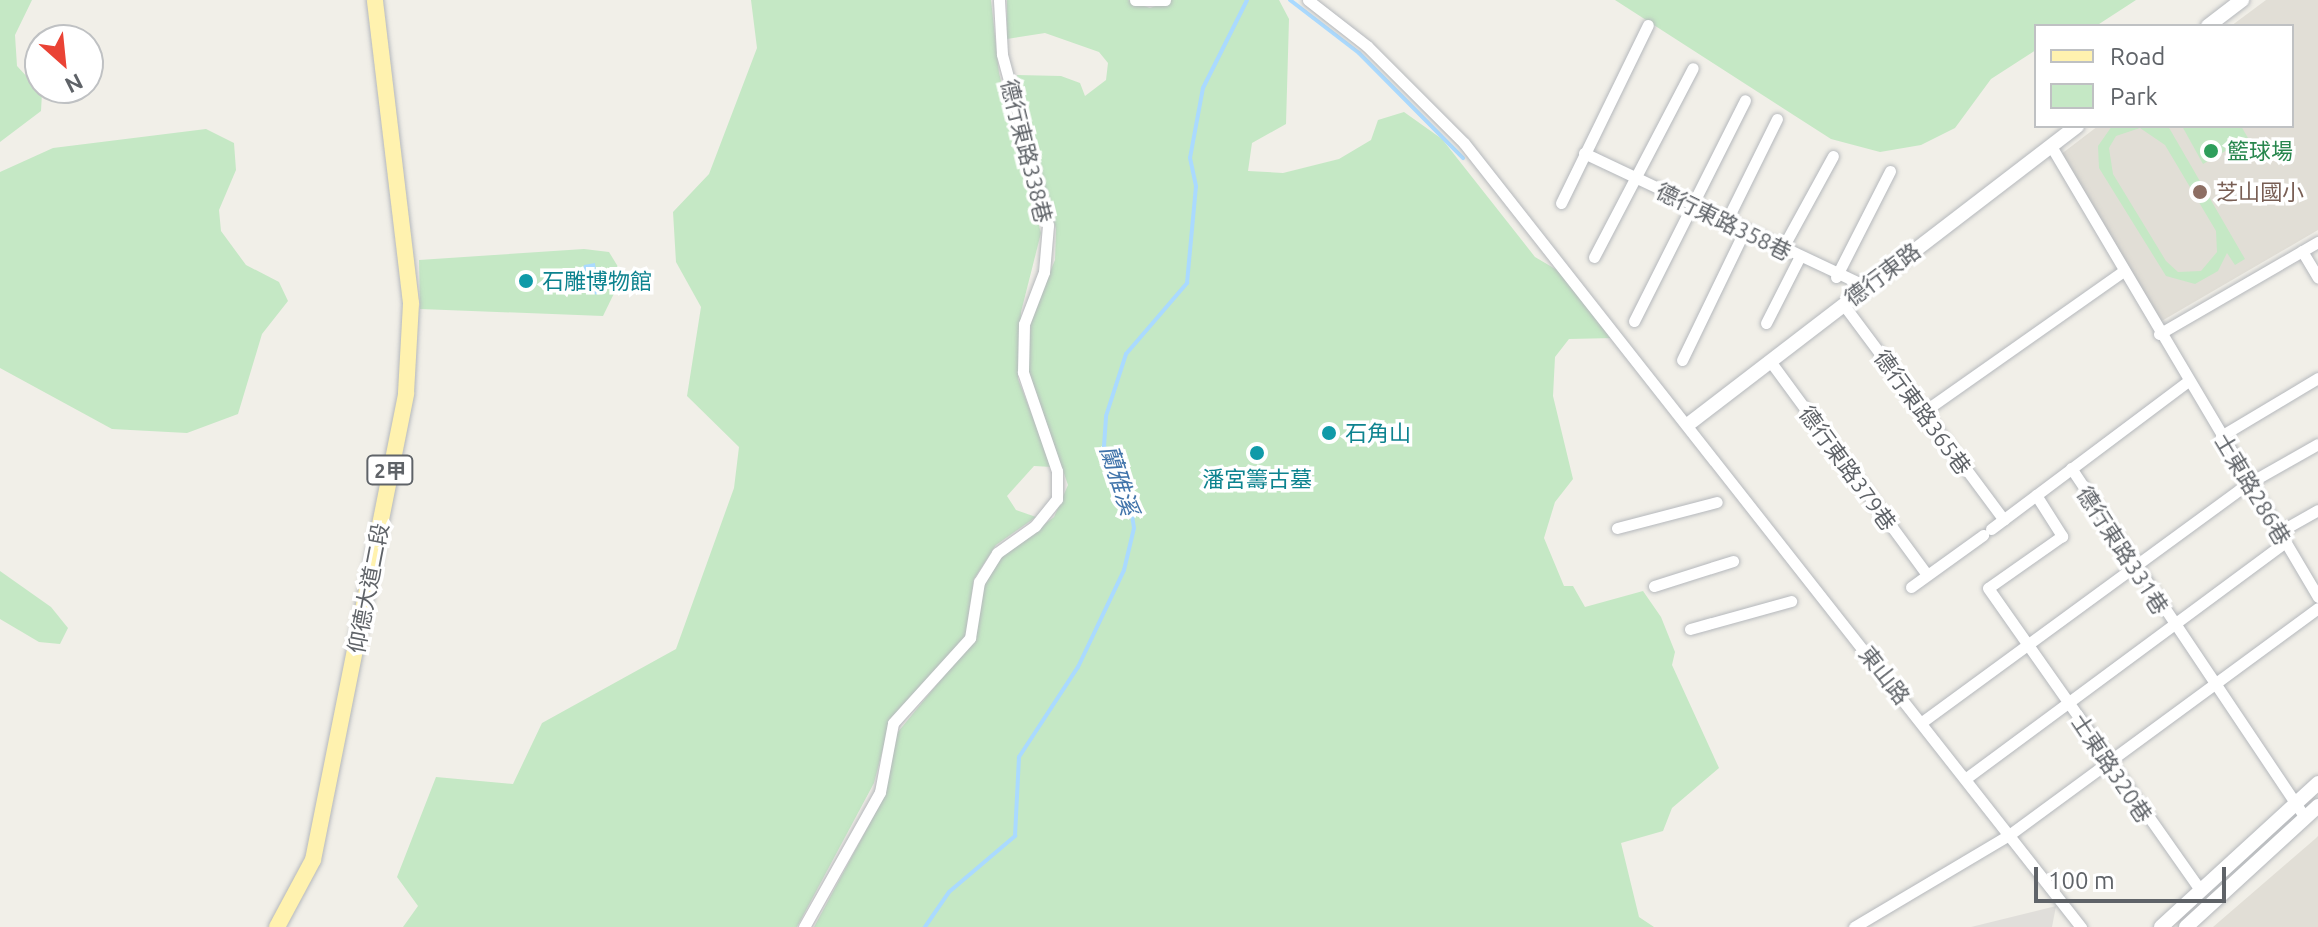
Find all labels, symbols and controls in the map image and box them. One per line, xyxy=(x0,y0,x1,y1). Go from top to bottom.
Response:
north arrow xyxy=(24,24,104,104)
legend xyxy=(2034,24,2294,128)
text: Road xyxy=(2110,43,2165,70)
text: N xyxy=(61,69,87,99)
street label: 德行東路338巷 xyxy=(996,76,1058,226)
text: Park xyxy=(2110,83,2158,110)
place label: 籃球場 xyxy=(2227,138,2293,164)
marker: 籃球場 xyxy=(2202,142,2220,160)
street label: 德行東路358巷 xyxy=(1652,177,1796,265)
place label: 芝山國小 xyxy=(2216,179,2304,205)
marker: 芝山國小 xyxy=(2191,183,2209,201)
street label: 德行東路 xyxy=(1839,237,1925,311)
place label: 石雕博物館 xyxy=(542,268,652,294)
marker: 石雕博物館 xyxy=(517,272,535,290)
street label: 德行東路365巷 xyxy=(1869,345,1977,479)
street label: 德行東路379巷 xyxy=(1794,401,1902,535)
place label: 石角山 xyxy=(1345,420,1411,446)
marker: 石角山 xyxy=(1320,424,1338,442)
street label: 士東路286巷 xyxy=(2209,429,2297,549)
water label: 蘭雅溪 xyxy=(1094,441,1144,519)
marker: 潘宮籌古墓 xyxy=(1248,444,1266,462)
road number: 2甲 xyxy=(366,454,414,486)
place label: 潘宮籌古墓 xyxy=(1202,466,1312,492)
street label: 德行東路331巷 xyxy=(2072,481,2174,619)
street label: 仰德大道二段 xyxy=(342,521,394,655)
street label: 東山路 xyxy=(1854,641,1916,709)
street label: 士東路320巷 xyxy=(2066,709,2158,827)
scale bar xyxy=(2038,851,2230,901)
text: 100 m xyxy=(2048,867,2115,894)

